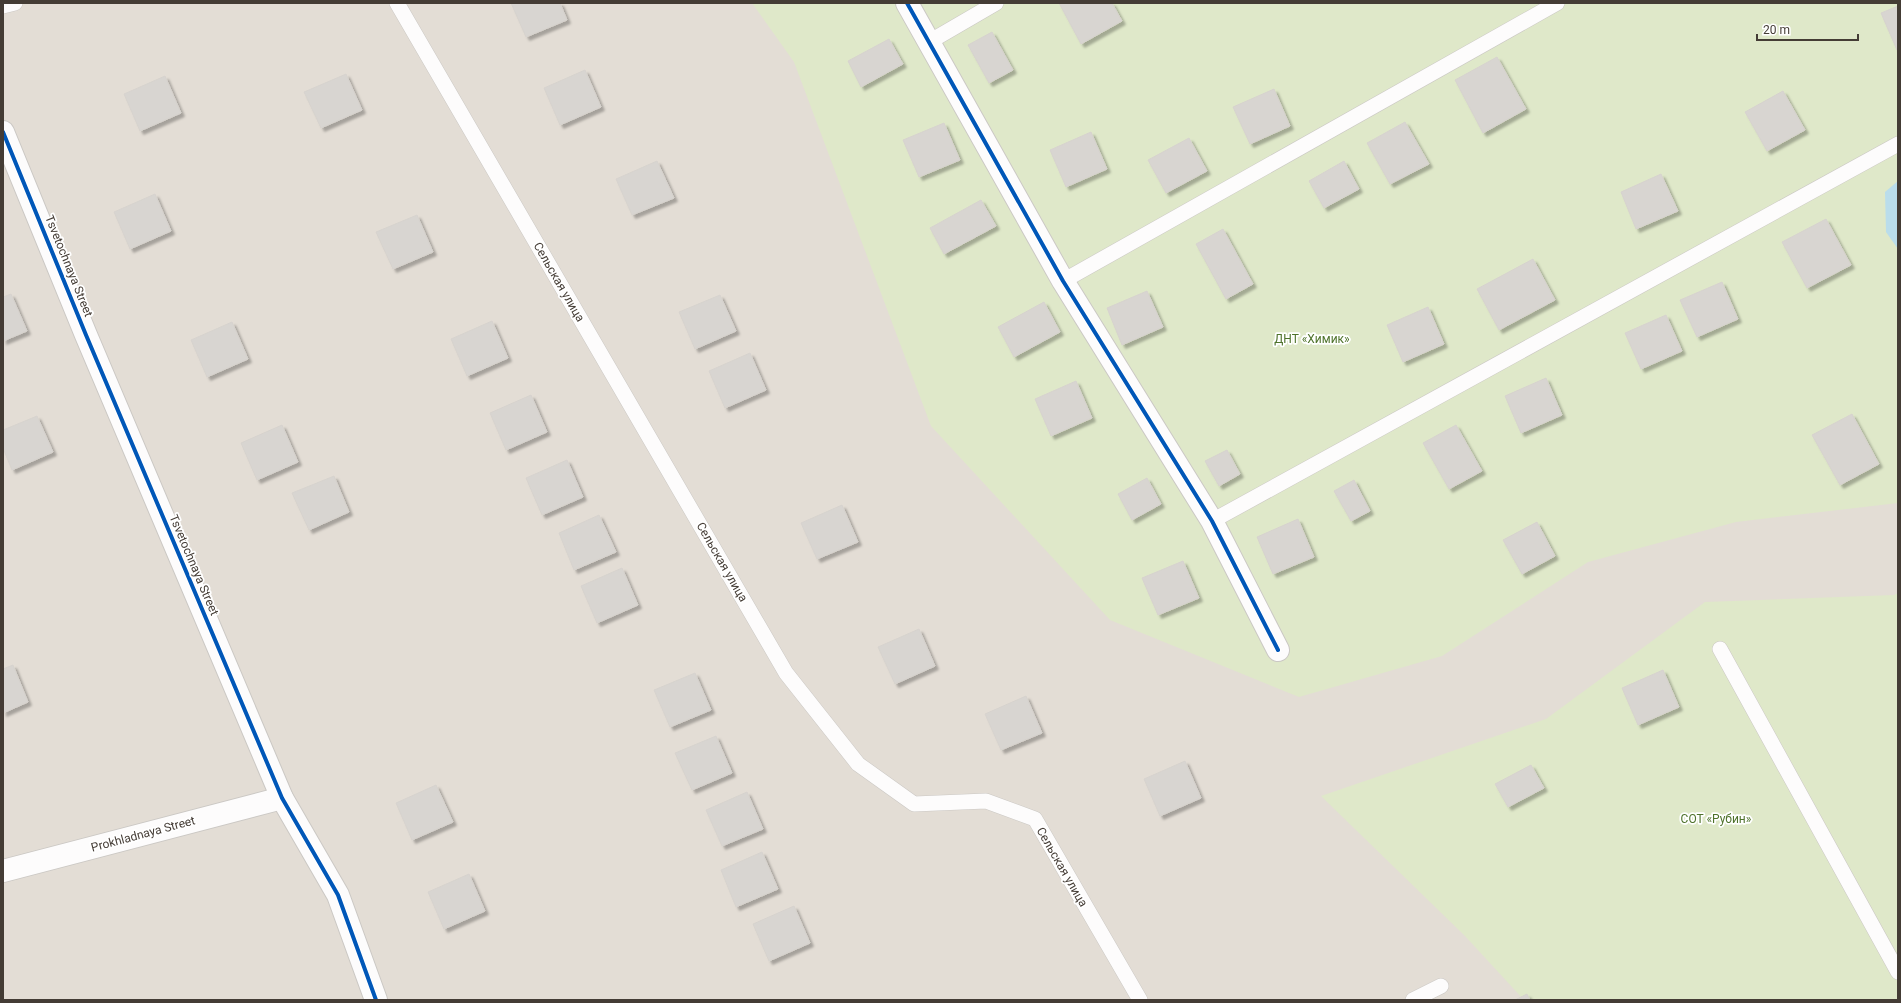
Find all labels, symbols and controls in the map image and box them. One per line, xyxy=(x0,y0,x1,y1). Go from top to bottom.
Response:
scale bar xyxy=(1757,16,1858,42)
text: 20 m xyxy=(1763,23,1790,37)
street label: Tsvetochnaya Street xyxy=(42,213,96,319)
street label: Сельская улица xyxy=(531,240,587,324)
park label: ДНТ «Химик» xyxy=(1274,332,1350,346)
street label: Tsvetochnaya Street xyxy=(166,512,222,618)
street label: Сельская улица xyxy=(694,520,750,604)
park label: СОТ «Рубин» xyxy=(1681,812,1752,826)
street label: Prokhladnaya Street xyxy=(89,813,197,855)
street label: Сельская улица xyxy=(1034,825,1090,909)

